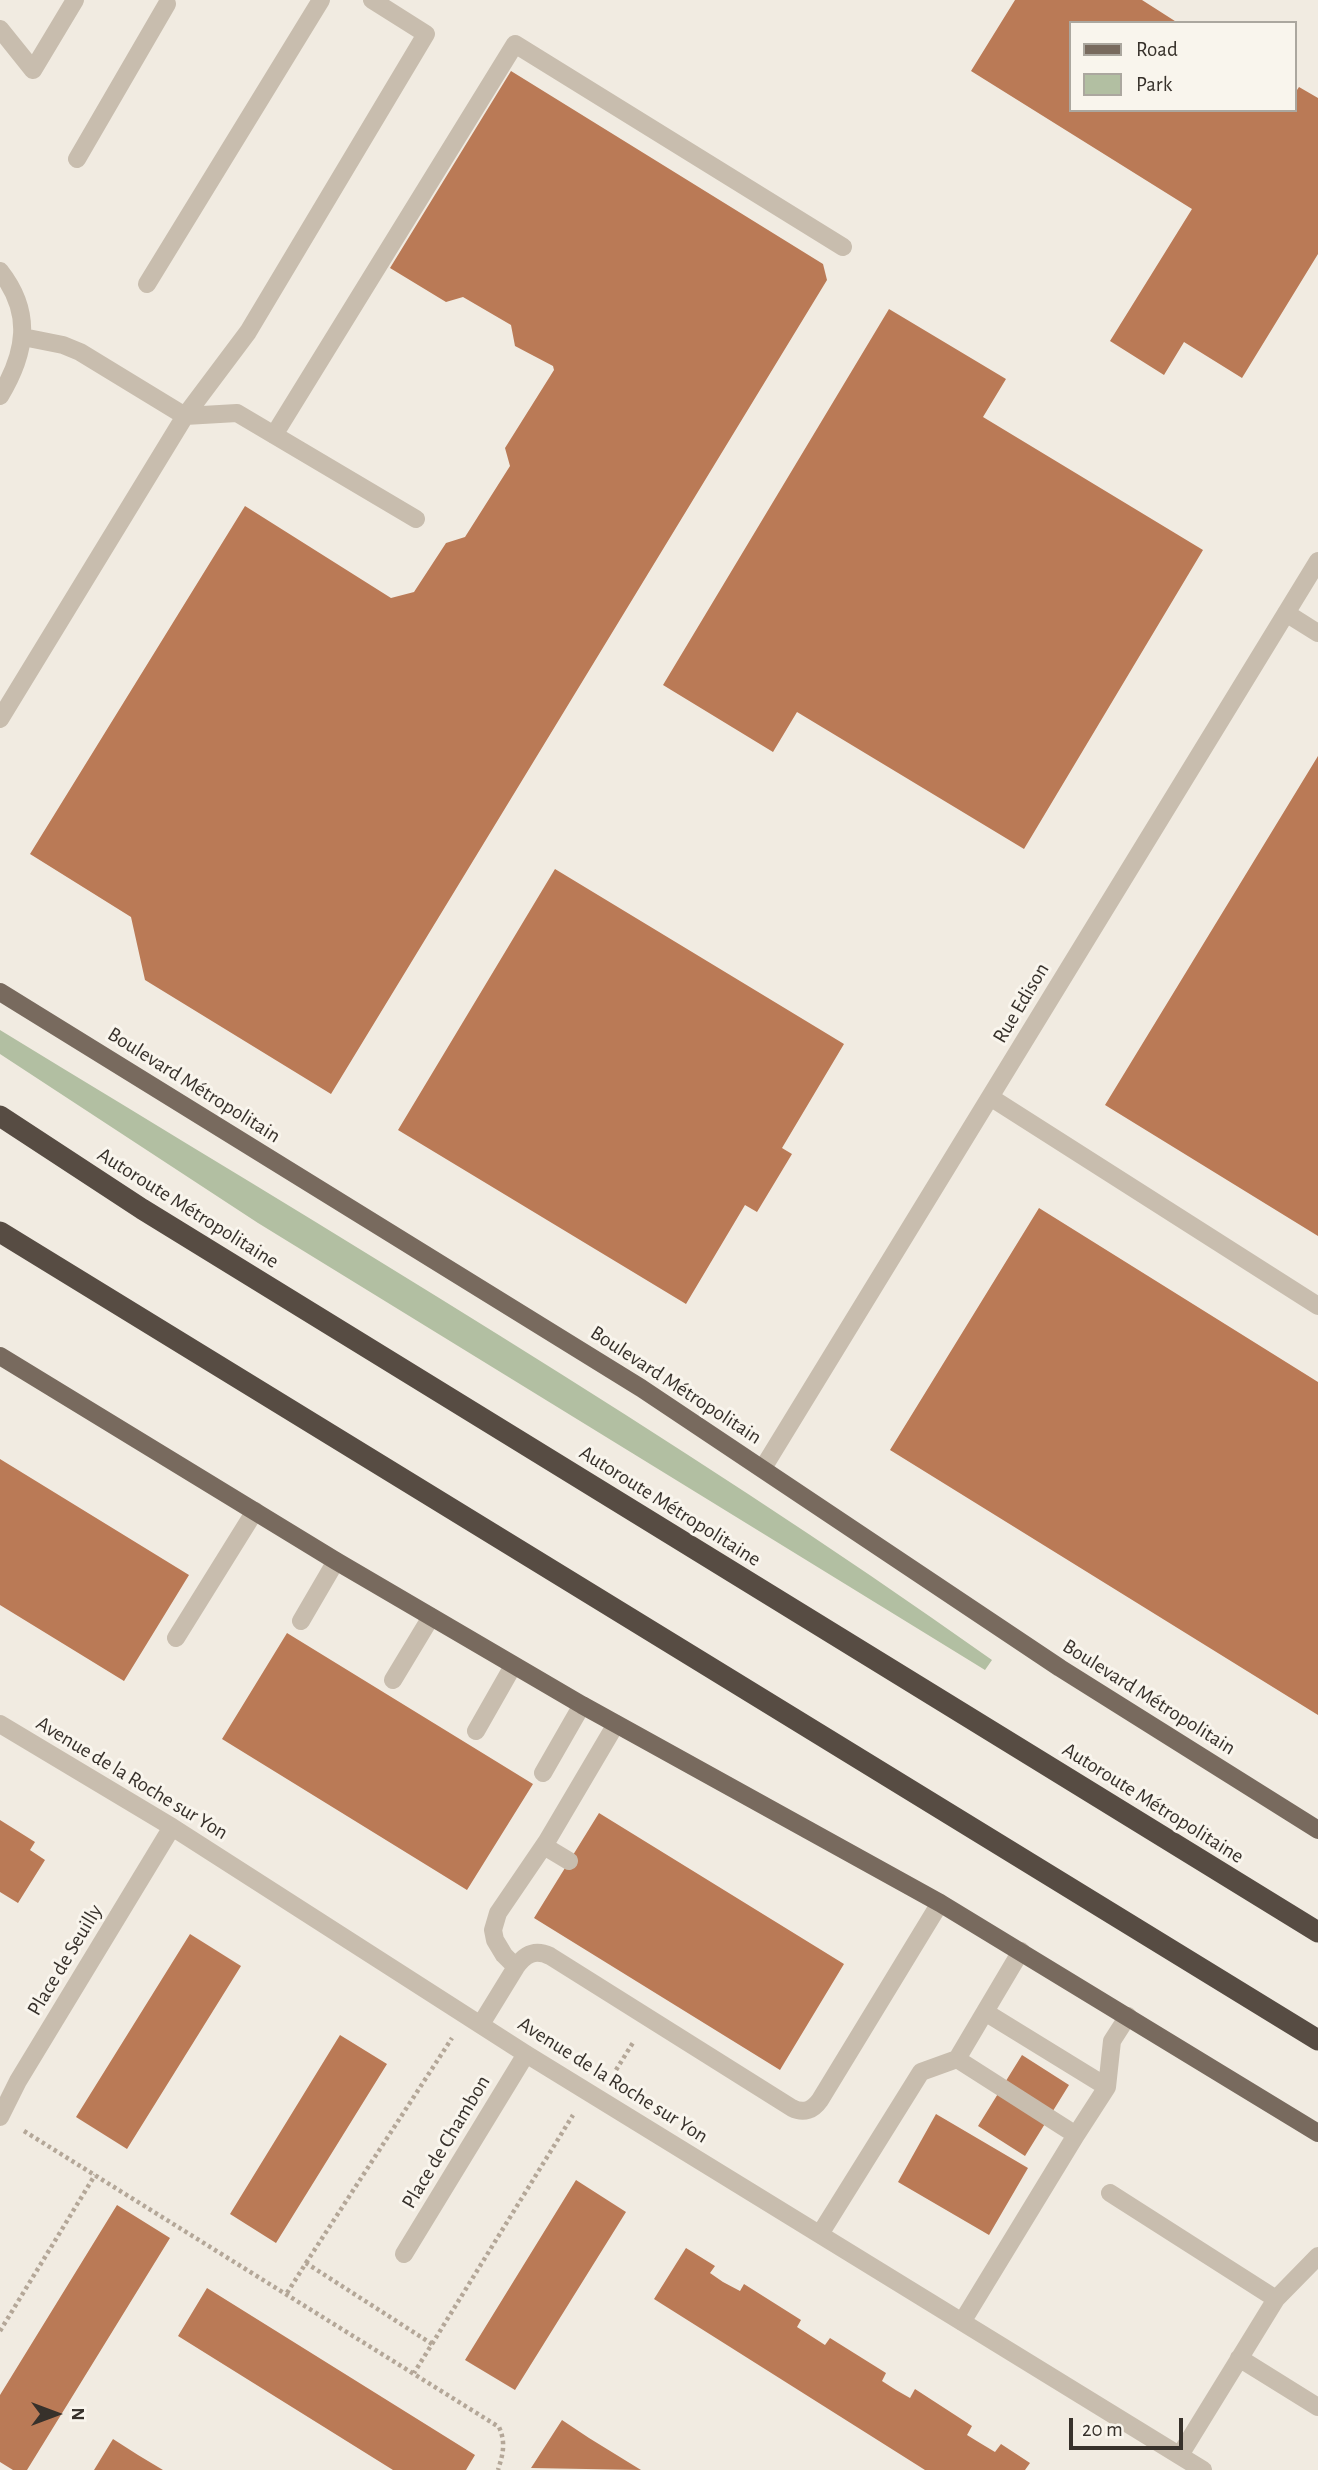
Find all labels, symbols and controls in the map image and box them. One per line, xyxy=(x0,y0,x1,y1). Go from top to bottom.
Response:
legend xyxy=(1070,21,1297,112)
text: Road xyxy=(1136,39,1178,60)
text: Park xyxy=(1136,74,1172,95)
street label: Rue Edison xyxy=(987,958,1055,1048)
street label: Boulevard Métropolitain xyxy=(103,1022,285,1148)
street label: Autoroute Métropolitaine xyxy=(93,1142,283,1274)
street label: Boulevard Métropolitain xyxy=(586,1320,766,1450)
street label: Autoroute Métropolitaine xyxy=(575,1440,765,1572)
street label: Boulevard Métropolitain xyxy=(1058,1634,1240,1760)
street label: Avenue de la Roche sur Yon xyxy=(31,1711,233,1845)
street label: Autoroute Métropolitaine xyxy=(1058,1737,1248,1869)
street label: Place de Seuilly xyxy=(22,1900,108,2020)
street label: Avenue de la Roche sur Yon xyxy=(513,2011,713,2149)
street label: Place de Chambon xyxy=(396,2071,496,2213)
north arrow xyxy=(21,2379,91,2449)
scale bar xyxy=(1073,2404,1187,2448)
text: N xyxy=(68,2407,87,2421)
text: 20 m xyxy=(1082,2419,1123,2440)

